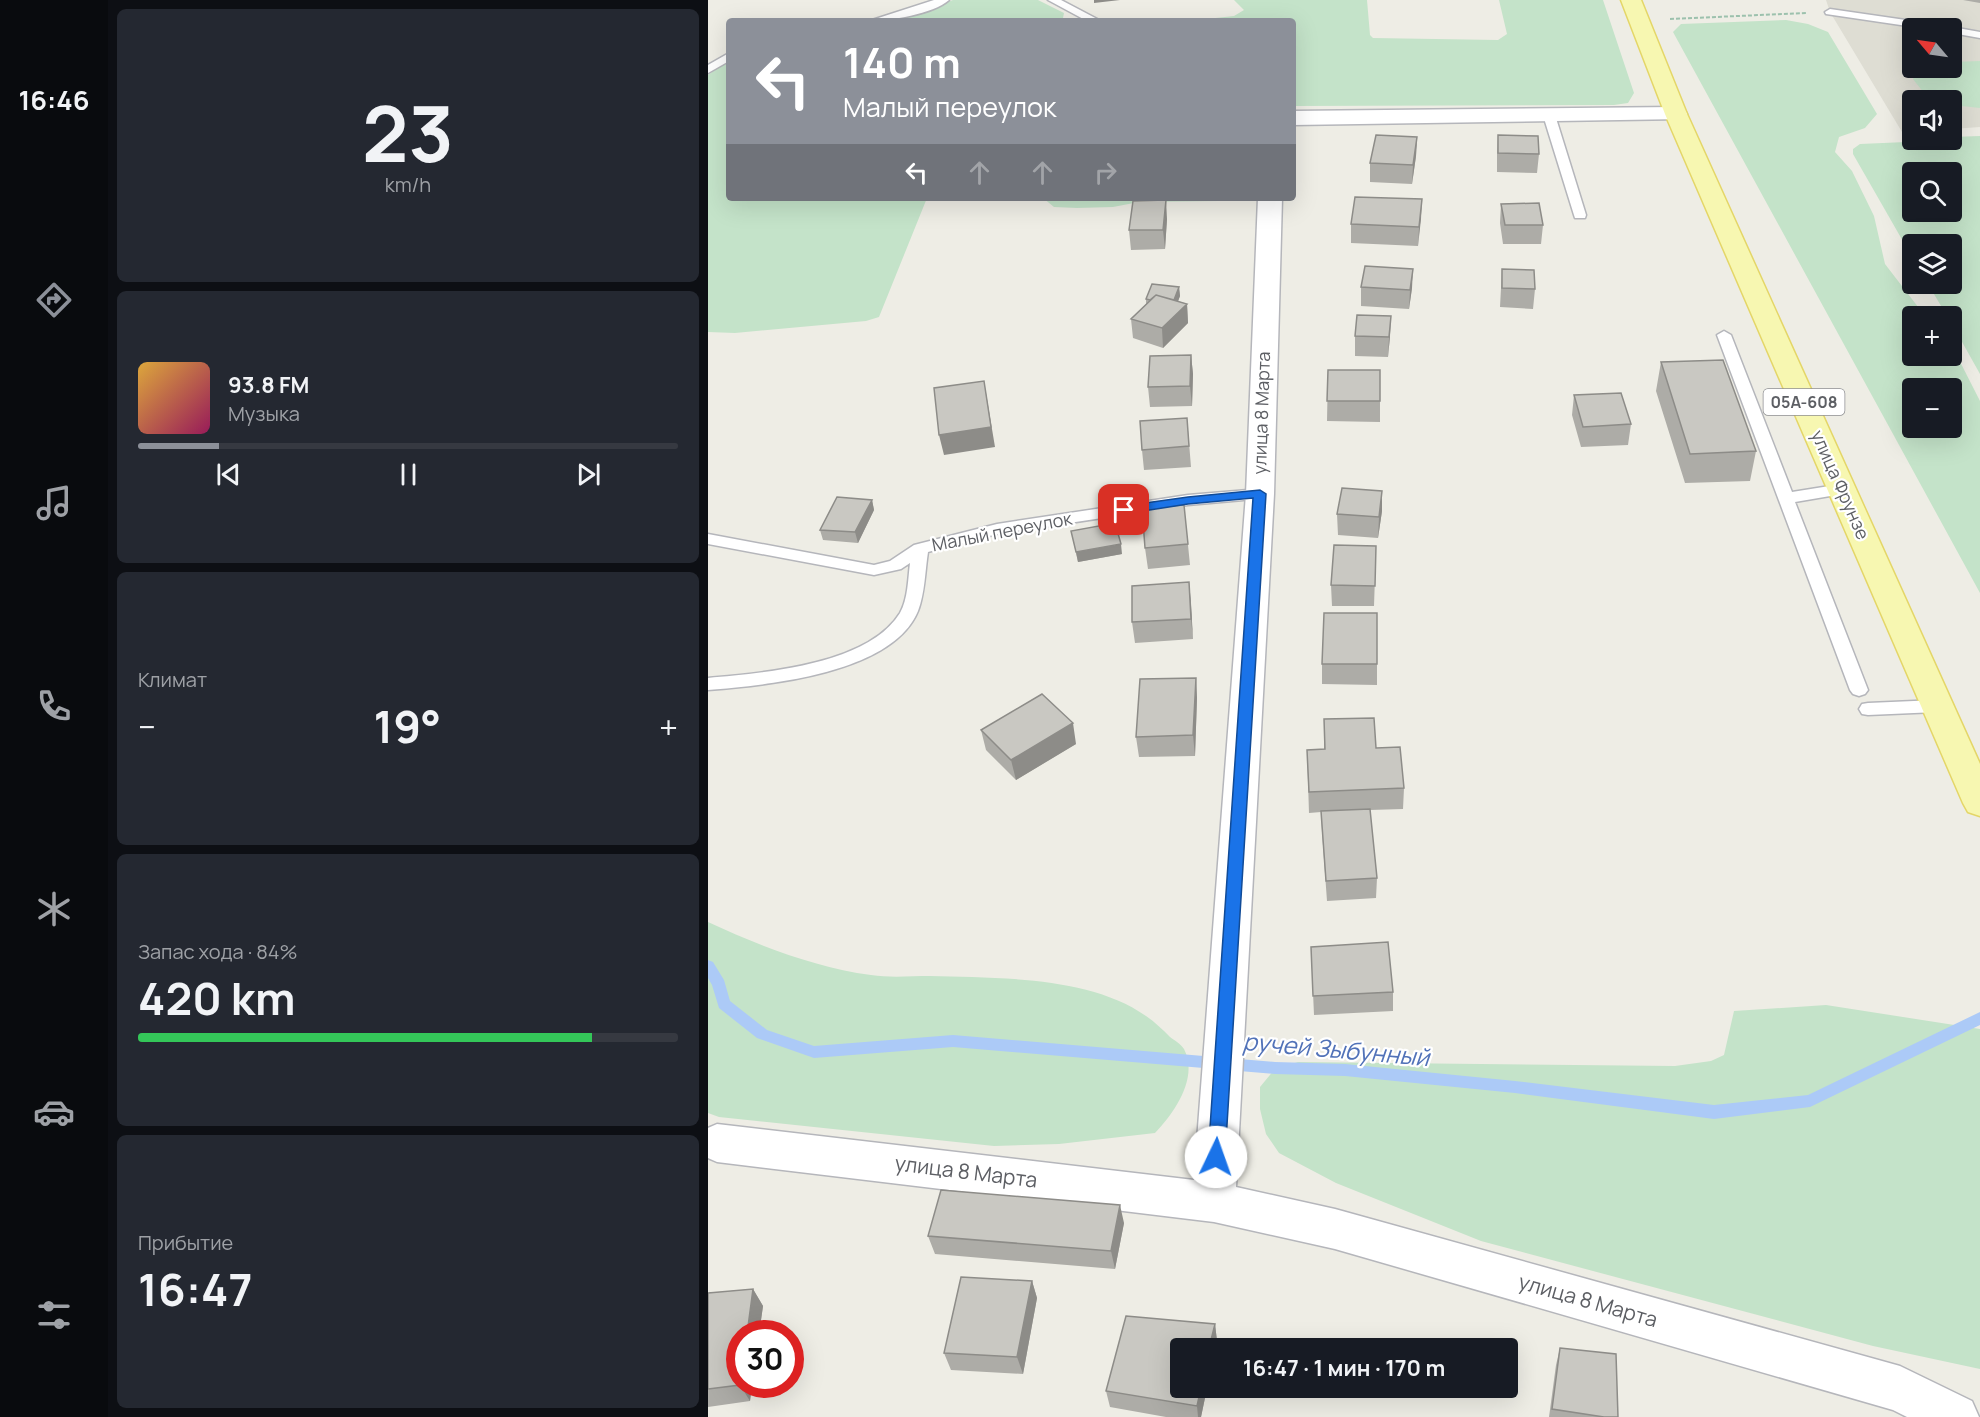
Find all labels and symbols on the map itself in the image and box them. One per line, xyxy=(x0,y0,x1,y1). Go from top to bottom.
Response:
north arrow xyxy=(1902,18,1962,78)
street label: улица 8 Марта xyxy=(1247,351,1275,475)
road number: 05А-608 xyxy=(1764,389,1844,415)
street label: улица Фрунзе xyxy=(1806,426,1876,543)
pin xyxy=(1098,484,1149,535)
street label: Малый переулок xyxy=(930,505,1075,556)
water label: ручей Зыбунный xyxy=(1242,1024,1433,1073)
position arrow xyxy=(1184,1125,1248,1189)
street label: улица 8 Марта xyxy=(893,1148,1039,1194)
street label: улица 8 Марта xyxy=(1515,1267,1661,1333)
speed limit sign: 30 xyxy=(726,1320,804,1398)

